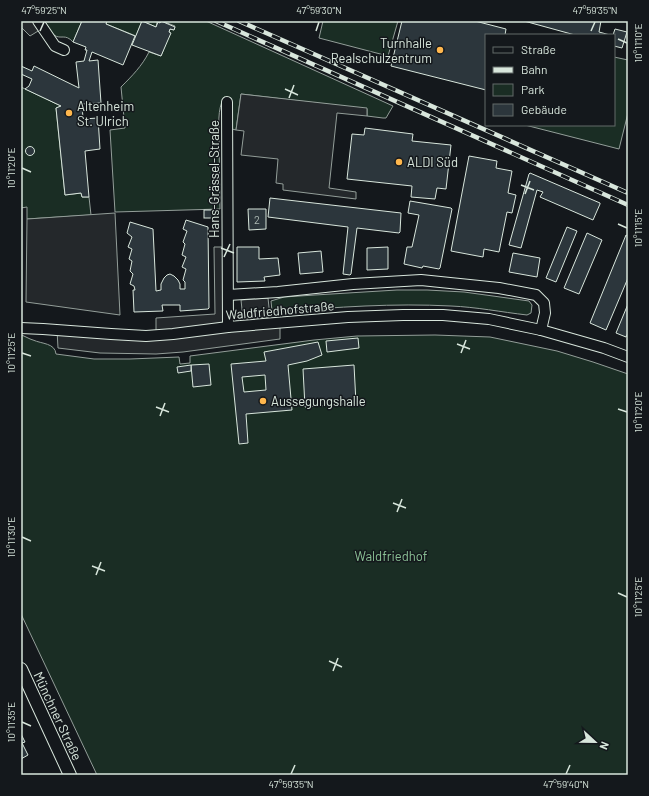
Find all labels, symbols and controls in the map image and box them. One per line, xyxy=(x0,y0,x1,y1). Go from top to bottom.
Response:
text: 47°59'25"N xyxy=(21,4,67,16)
text: 47°59'30"N xyxy=(296,4,342,16)
text: 47°59'35"N xyxy=(572,4,618,16)
text: 10°11'10"E xyxy=(632,23,644,63)
legend xyxy=(485,34,615,126)
place label: Turnhalle Realschulzentrum xyxy=(331,35,432,66)
text: Straße xyxy=(521,42,556,56)
marker: Turnhalle Realschulzentrum xyxy=(435,45,445,55)
text: Bahn xyxy=(521,62,548,76)
text: Park xyxy=(521,82,545,96)
place label: Altenheim St. Ulrich xyxy=(77,98,134,129)
text: Gebäude xyxy=(521,102,567,116)
marker: Altenheim St. Ulrich xyxy=(64,108,74,118)
street label: Hans-Grässel-Straße xyxy=(206,120,222,238)
text: 10°11'20"E xyxy=(5,148,17,189)
place label: ALDI Süd xyxy=(407,154,458,170)
marker: ALDI Süd xyxy=(394,157,404,167)
text: 10°11'15"E xyxy=(632,209,644,247)
house number: 2 xyxy=(254,213,260,226)
street label: Waldfriedhofstraße xyxy=(225,297,335,323)
text: 10°11'25"E xyxy=(5,333,17,373)
text: 10°11'20"E xyxy=(632,392,644,433)
place label: Aussegungshalle xyxy=(271,393,366,409)
marker: Aussegungshalle xyxy=(258,396,268,406)
text: 10°11'30"E xyxy=(5,517,17,557)
park label: Waldfriedhof xyxy=(355,548,428,564)
text: 10°11'25"E xyxy=(632,577,644,617)
street label: Münchner Straße xyxy=(30,669,86,763)
text: 10°11'35"E xyxy=(5,702,17,742)
north arrow xyxy=(575,722,615,762)
text: N xyxy=(597,740,612,752)
text: 47°59'35"N xyxy=(268,778,314,790)
text: 47°59'40"N xyxy=(543,778,589,790)

